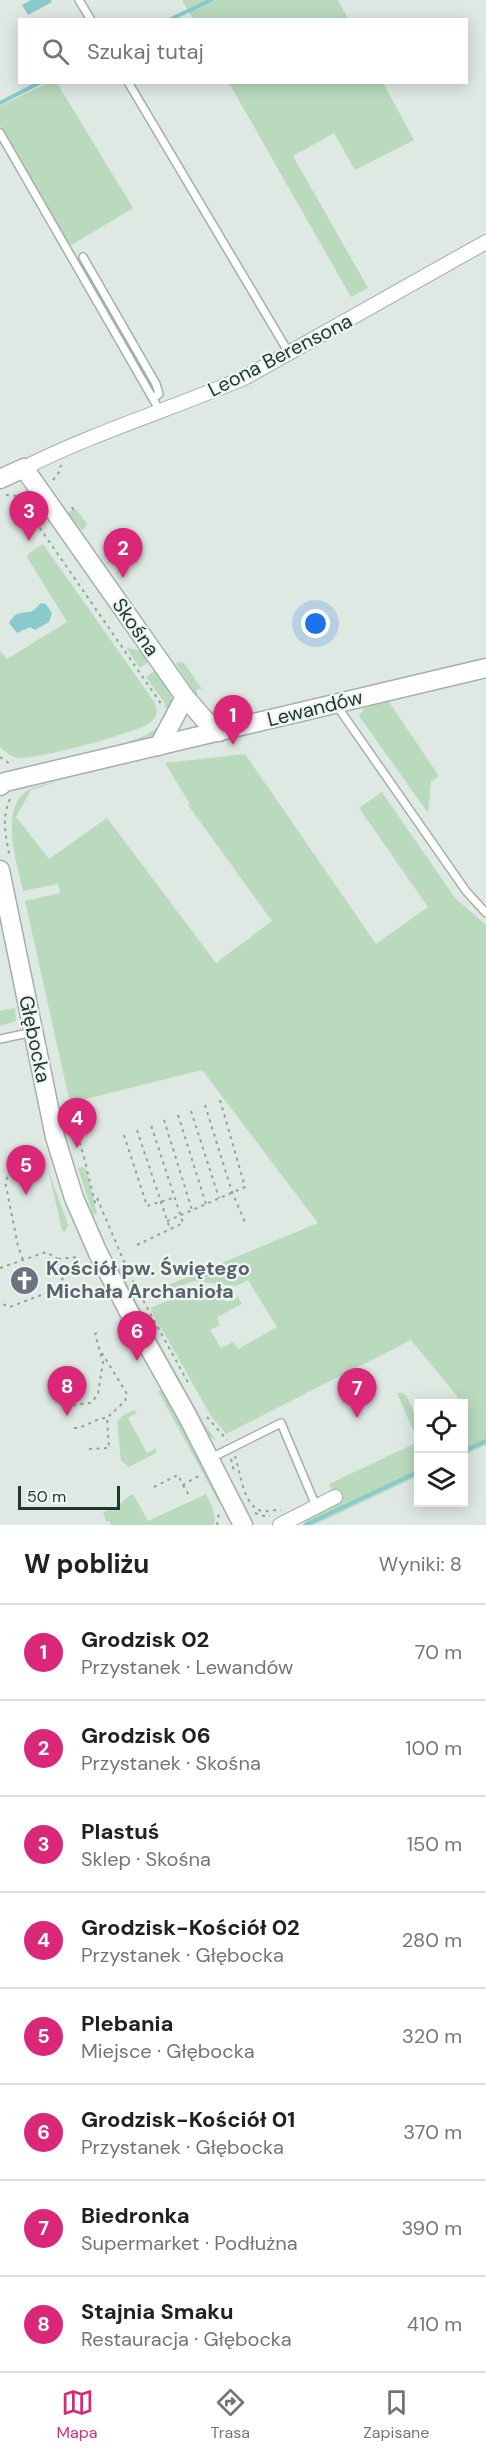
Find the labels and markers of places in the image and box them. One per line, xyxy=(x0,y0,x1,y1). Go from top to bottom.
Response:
pin: 3 xyxy=(9,492,48,541)
pin: 2 xyxy=(104,528,142,578)
pin: 1 xyxy=(214,696,252,745)
pin: 4 xyxy=(58,1098,97,1148)
pin: 5 xyxy=(6,1146,46,1195)
place label: Kościół pw. Świętego Michała Archanioła xyxy=(46,1255,250,1304)
church icon: Kościół pw. Świętego Michała Archanioła xyxy=(9,1264,41,1296)
pin: 6 xyxy=(118,1312,156,1361)
pin: 8 xyxy=(48,1366,86,1416)
pin: 7 xyxy=(338,1368,376,1418)

